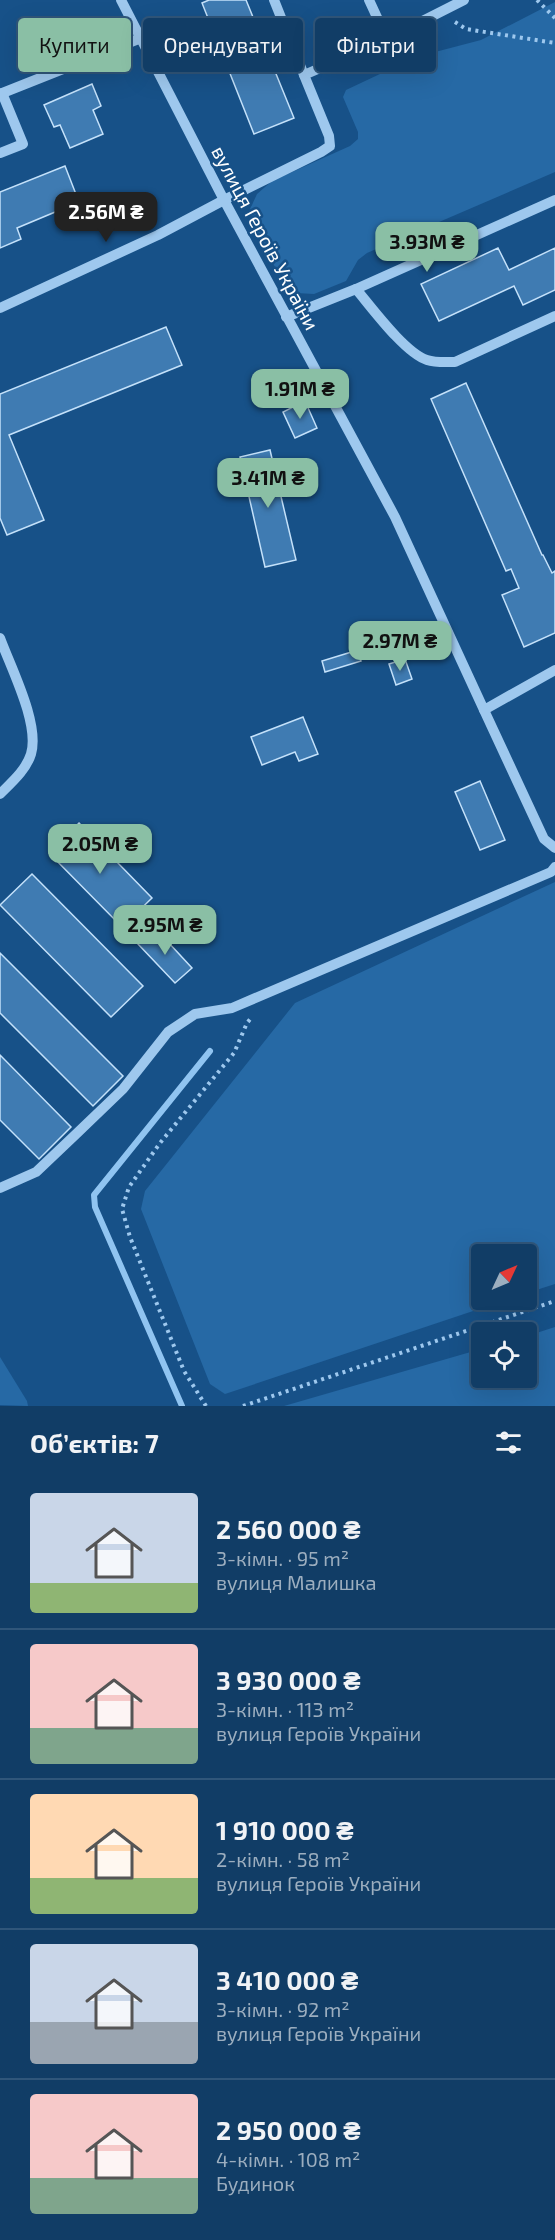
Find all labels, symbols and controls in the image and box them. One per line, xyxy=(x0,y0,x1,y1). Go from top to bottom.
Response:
chip: Купити xyxy=(18,18,131,72)
chip: Орендувати xyxy=(143,18,303,72)
chip: Фільтри xyxy=(315,18,436,72)
street label: вулиця Героїв України xyxy=(206,141,325,334)
pin: 2.56M ₴ xyxy=(51,192,161,243)
text: 2.56M ₴ xyxy=(68,199,144,223)
pin: 3.93M ₴ xyxy=(372,222,482,273)
text: 3.93M ₴ xyxy=(389,229,465,253)
pin: 1.91M ₴ xyxy=(245,369,355,420)
text: 1.91M ₴ xyxy=(265,376,335,400)
pin: 3.41M ₴ xyxy=(213,458,323,509)
text: 3.41M ₴ xyxy=(231,465,305,489)
pin: 2.97M ₴ xyxy=(345,621,455,672)
text: 2.97M ₴ xyxy=(363,628,437,652)
pin: 2.05M ₴ xyxy=(45,824,155,875)
text: 2.05M ₴ xyxy=(62,831,138,855)
pin: 2.95M ₴ xyxy=(110,905,220,956)
text: 2.95M ₴ xyxy=(127,912,203,936)
north arrow xyxy=(471,1244,537,1310)
map controls xyxy=(471,1244,537,1388)
button: locate xyxy=(471,1322,537,1388)
icon: filters xyxy=(492,1426,525,1459)
text: Об’єктів: 7 xyxy=(30,1427,159,1458)
text: 2 560 000 ₴ xyxy=(216,1513,361,1544)
icon: home xyxy=(78,1517,150,1589)
text: 3-кімн. · 95 m² xyxy=(216,1546,349,1570)
text: вулиця Малишка xyxy=(216,1570,377,1594)
text: 3 930 000 ₴ xyxy=(216,1664,361,1695)
icon: home xyxy=(78,1668,150,1740)
text: 3-кімн. · 113 m² xyxy=(216,1697,354,1721)
text: вулиця Героїв України xyxy=(216,1721,421,1745)
text: 1 910 000 ₴ xyxy=(216,1814,354,1845)
icon: home xyxy=(78,1818,150,1890)
text: 2-кімн. · 58 m² xyxy=(216,1847,350,1871)
text: вулиця Героїв України xyxy=(216,1871,421,1895)
text: 3 410 000 ₴ xyxy=(216,1964,358,1995)
icon: home xyxy=(78,1968,150,2040)
text: 3-кімн. · 92 m² xyxy=(216,1997,350,2021)
text: вулиця Героїв України xyxy=(216,2021,421,2045)
text: 2 950 000 ₴ xyxy=(216,2114,361,2145)
icon: home xyxy=(78,2118,150,2190)
text: 4-кімн. · 108 m² xyxy=(216,2147,360,2171)
text: Будинок xyxy=(216,2171,295,2195)

